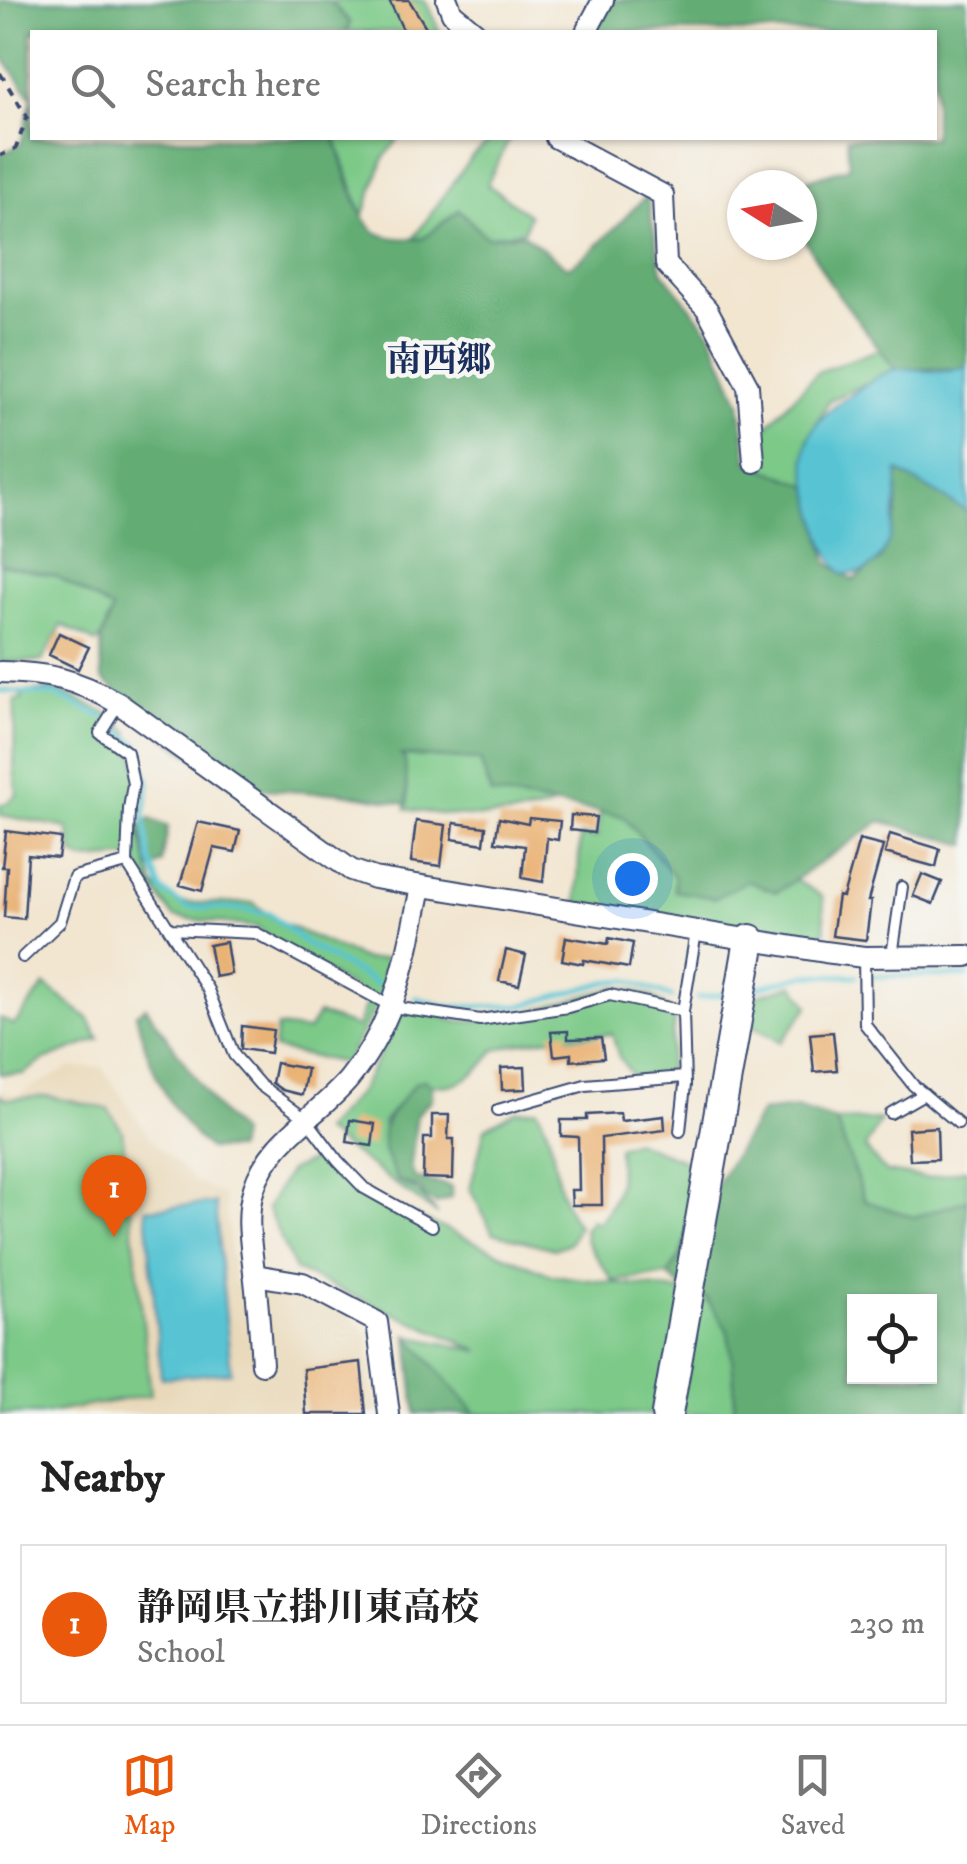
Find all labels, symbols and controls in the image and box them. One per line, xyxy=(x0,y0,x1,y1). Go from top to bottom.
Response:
search box xyxy=(30,30,937,140)
icon: search xyxy=(65,58,120,113)
text: Search here xyxy=(145,61,321,109)
north arrow xyxy=(727,170,817,260)
district label: 南西郷 xyxy=(386,339,492,383)
your location xyxy=(607,853,658,904)
pin: 1 xyxy=(82,1154,146,1237)
map controls xyxy=(847,1294,937,1384)
button: locate xyxy=(847,1294,937,1384)
text: Nearby xyxy=(40,1453,164,1505)
text: 静岡県立掛川東高校 xyxy=(137,1585,479,1633)
text: 1 xyxy=(69,1604,80,1644)
text: 230 m xyxy=(849,1604,925,1644)
text: School xyxy=(137,1633,225,1673)
tab: Map xyxy=(122,1748,177,1843)
tab: Directions xyxy=(421,1748,537,1843)
tab: Saved xyxy=(781,1748,845,1843)

